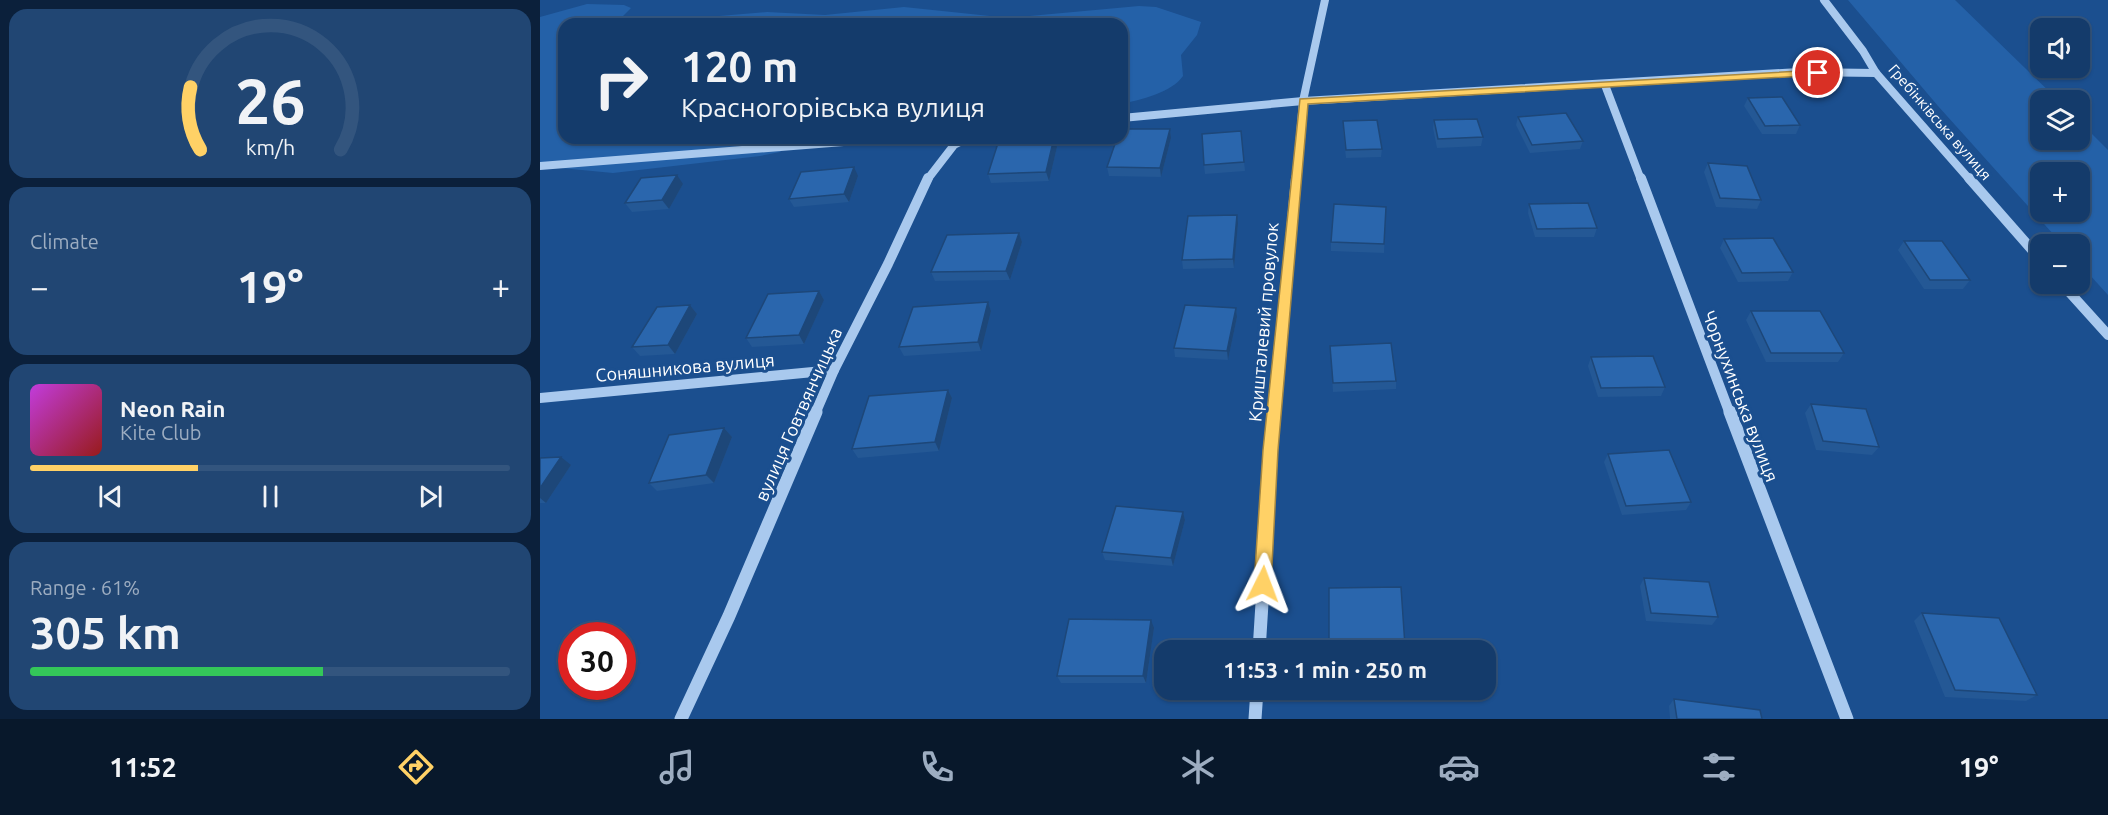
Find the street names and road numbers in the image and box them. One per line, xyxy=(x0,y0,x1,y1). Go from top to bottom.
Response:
street label: Гребінківська вулиця xyxy=(1885,61,1995,183)
street label: Кришталевий провулок xyxy=(1244,222,1282,422)
street label: Чорнухинська вулиця xyxy=(1699,308,1783,484)
street label: вулиця Говтвянчицька xyxy=(751,324,845,504)
street label: Соняшникова вулиця xyxy=(595,349,775,385)

